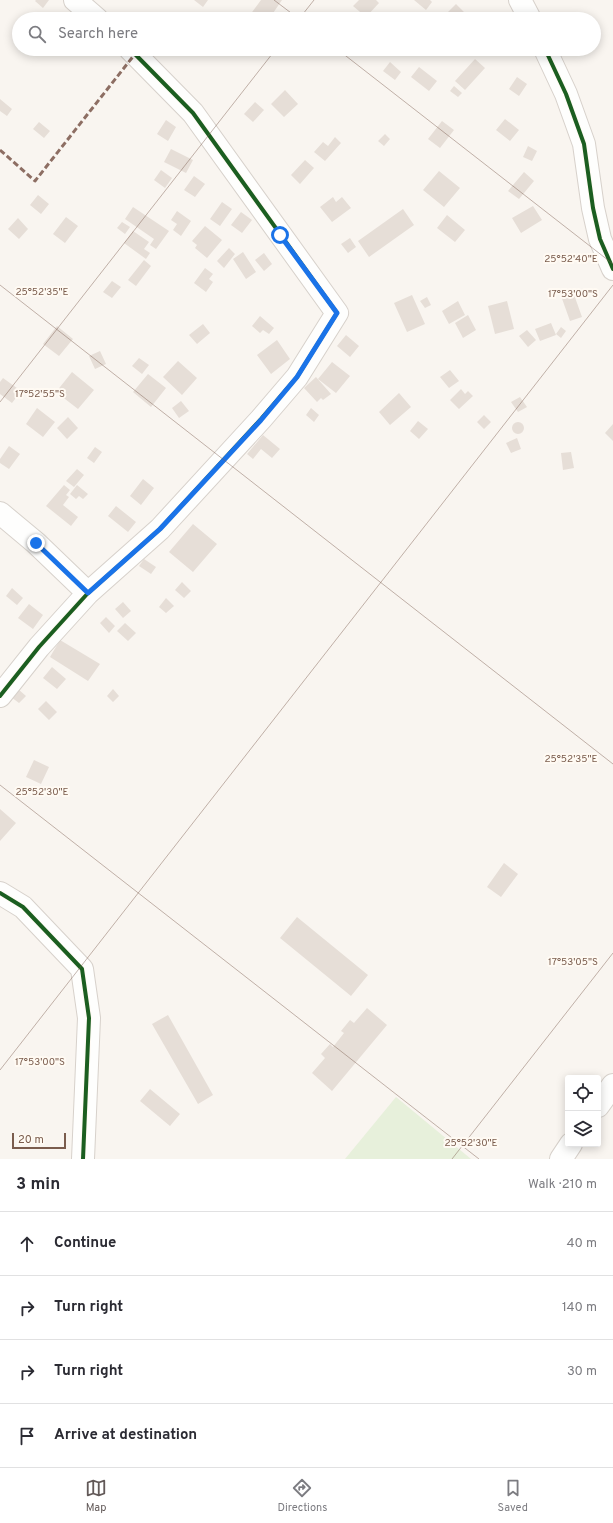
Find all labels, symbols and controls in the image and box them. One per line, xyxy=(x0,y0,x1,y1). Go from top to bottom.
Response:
search box xyxy=(12,12,601,56)
icon: search xyxy=(26,23,48,45)
text: Search here xyxy=(58,25,138,44)
route start xyxy=(271,226,289,244)
text: 25°52'40"E xyxy=(544,253,598,266)
text: 25°52'35"E xyxy=(15,286,69,299)
text: 17°53'00"S xyxy=(548,288,598,301)
text: 17°52'55"S xyxy=(15,388,65,401)
route end xyxy=(27,534,45,552)
text: 25°52'35"E xyxy=(544,753,598,766)
text: 25°52'30"E xyxy=(15,786,69,799)
text: 17°53'05"S xyxy=(548,956,598,969)
text: 17°53'00"S xyxy=(15,1056,65,1069)
map controls xyxy=(565,1075,601,1147)
button: locate xyxy=(565,1075,601,1111)
button: layers xyxy=(565,1111,601,1147)
scale bar xyxy=(12,1131,66,1150)
text: 20 m xyxy=(18,1133,44,1147)
text: 25°52'30"E xyxy=(444,1137,498,1150)
text: 3 min xyxy=(16,1174,60,1196)
text: Walk · 210 m xyxy=(528,1177,597,1193)
icon: ahead xyxy=(16,1233,38,1255)
text: Continue xyxy=(54,1234,116,1253)
text: 40 m xyxy=(567,1236,597,1252)
icon: right xyxy=(16,1297,38,1319)
text: Turn right xyxy=(54,1298,123,1317)
text: 140 m xyxy=(562,1300,597,1316)
icon: right xyxy=(16,1361,38,1383)
text: Turn right xyxy=(54,1362,123,1381)
text: 30 m xyxy=(567,1364,597,1380)
icon: arrive xyxy=(16,1425,38,1447)
text: Arrive at destination xyxy=(54,1426,197,1445)
tab: Map xyxy=(85,1477,107,1515)
tab: Directions xyxy=(277,1477,327,1515)
tab: Saved xyxy=(498,1477,528,1515)

